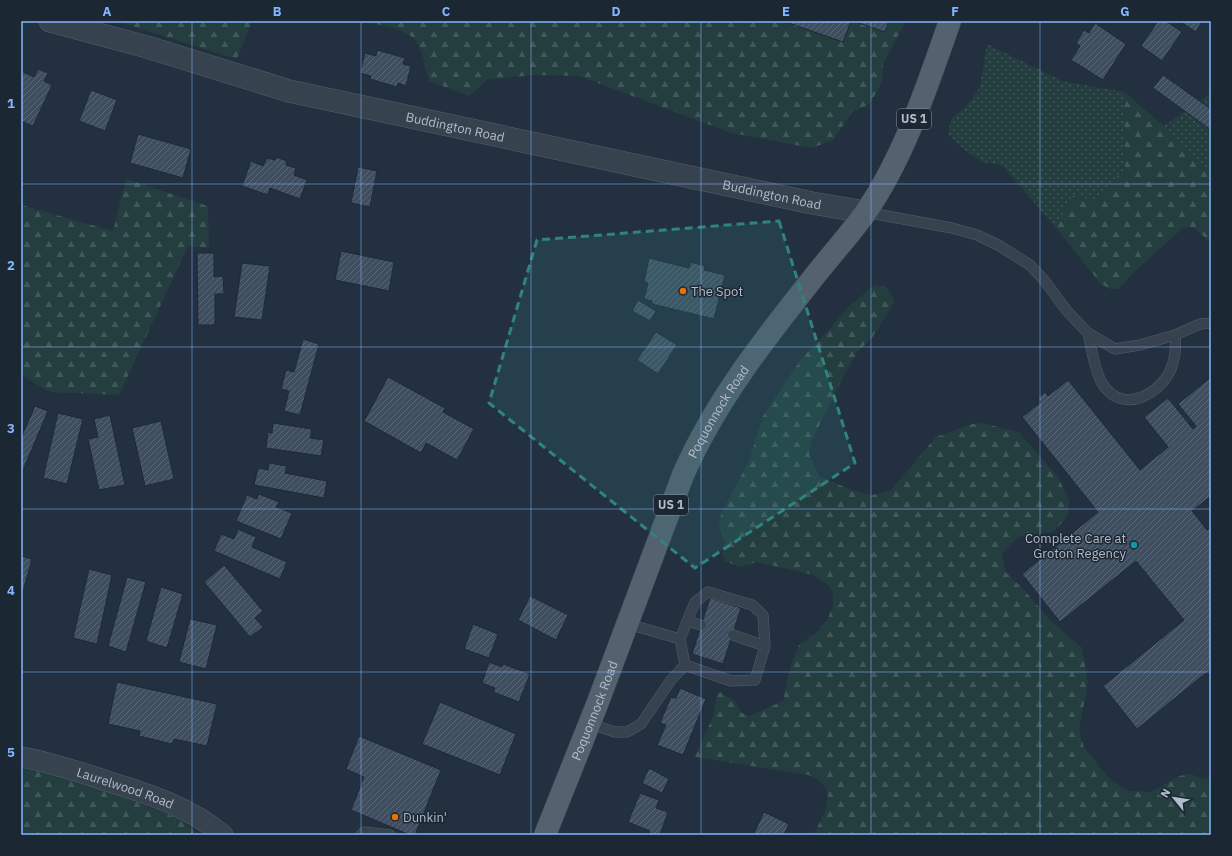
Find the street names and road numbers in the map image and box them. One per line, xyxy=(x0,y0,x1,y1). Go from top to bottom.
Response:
street label: Buddington Road xyxy=(404,108,506,146)
road number: US 1 xyxy=(897,109,931,129)
street label: Buddington Road xyxy=(721,176,823,213)
street label: Poquonnock Road xyxy=(684,362,753,461)
road number: US 1 xyxy=(654,495,688,515)
street label: Poquonnock Road xyxy=(568,658,622,763)
street label: Laurelwood Road xyxy=(75,764,176,813)

